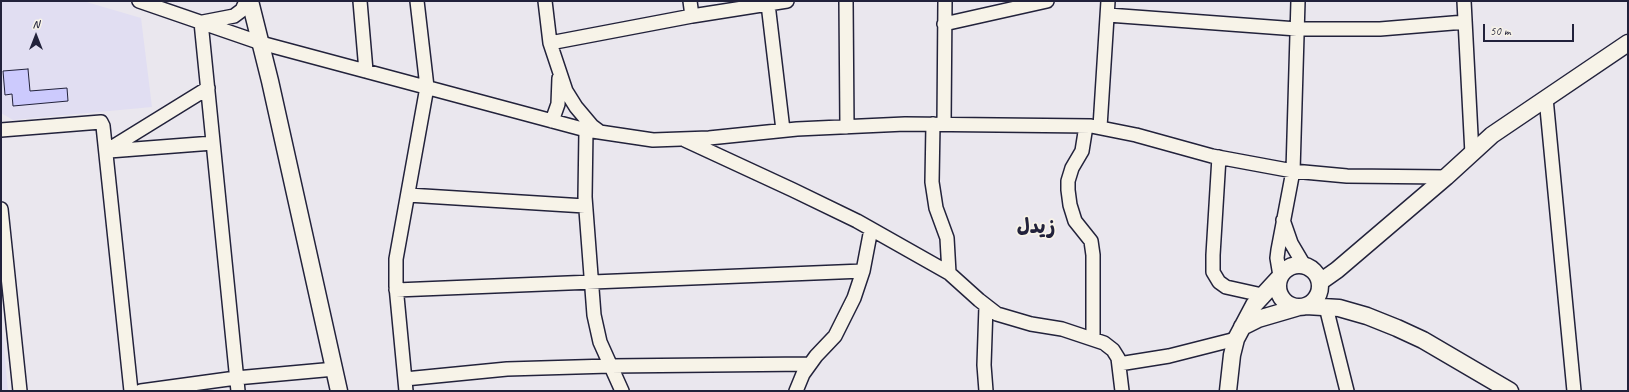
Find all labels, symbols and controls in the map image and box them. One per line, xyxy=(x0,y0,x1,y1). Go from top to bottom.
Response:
north arrow xyxy=(16,16,56,56)
scale bar xyxy=(1485,16,1576,42)
text: N xyxy=(33,17,39,31)
text: 50 m xyxy=(1490,23,1510,39)
district label: زيدل xyxy=(1017,216,1055,240)

